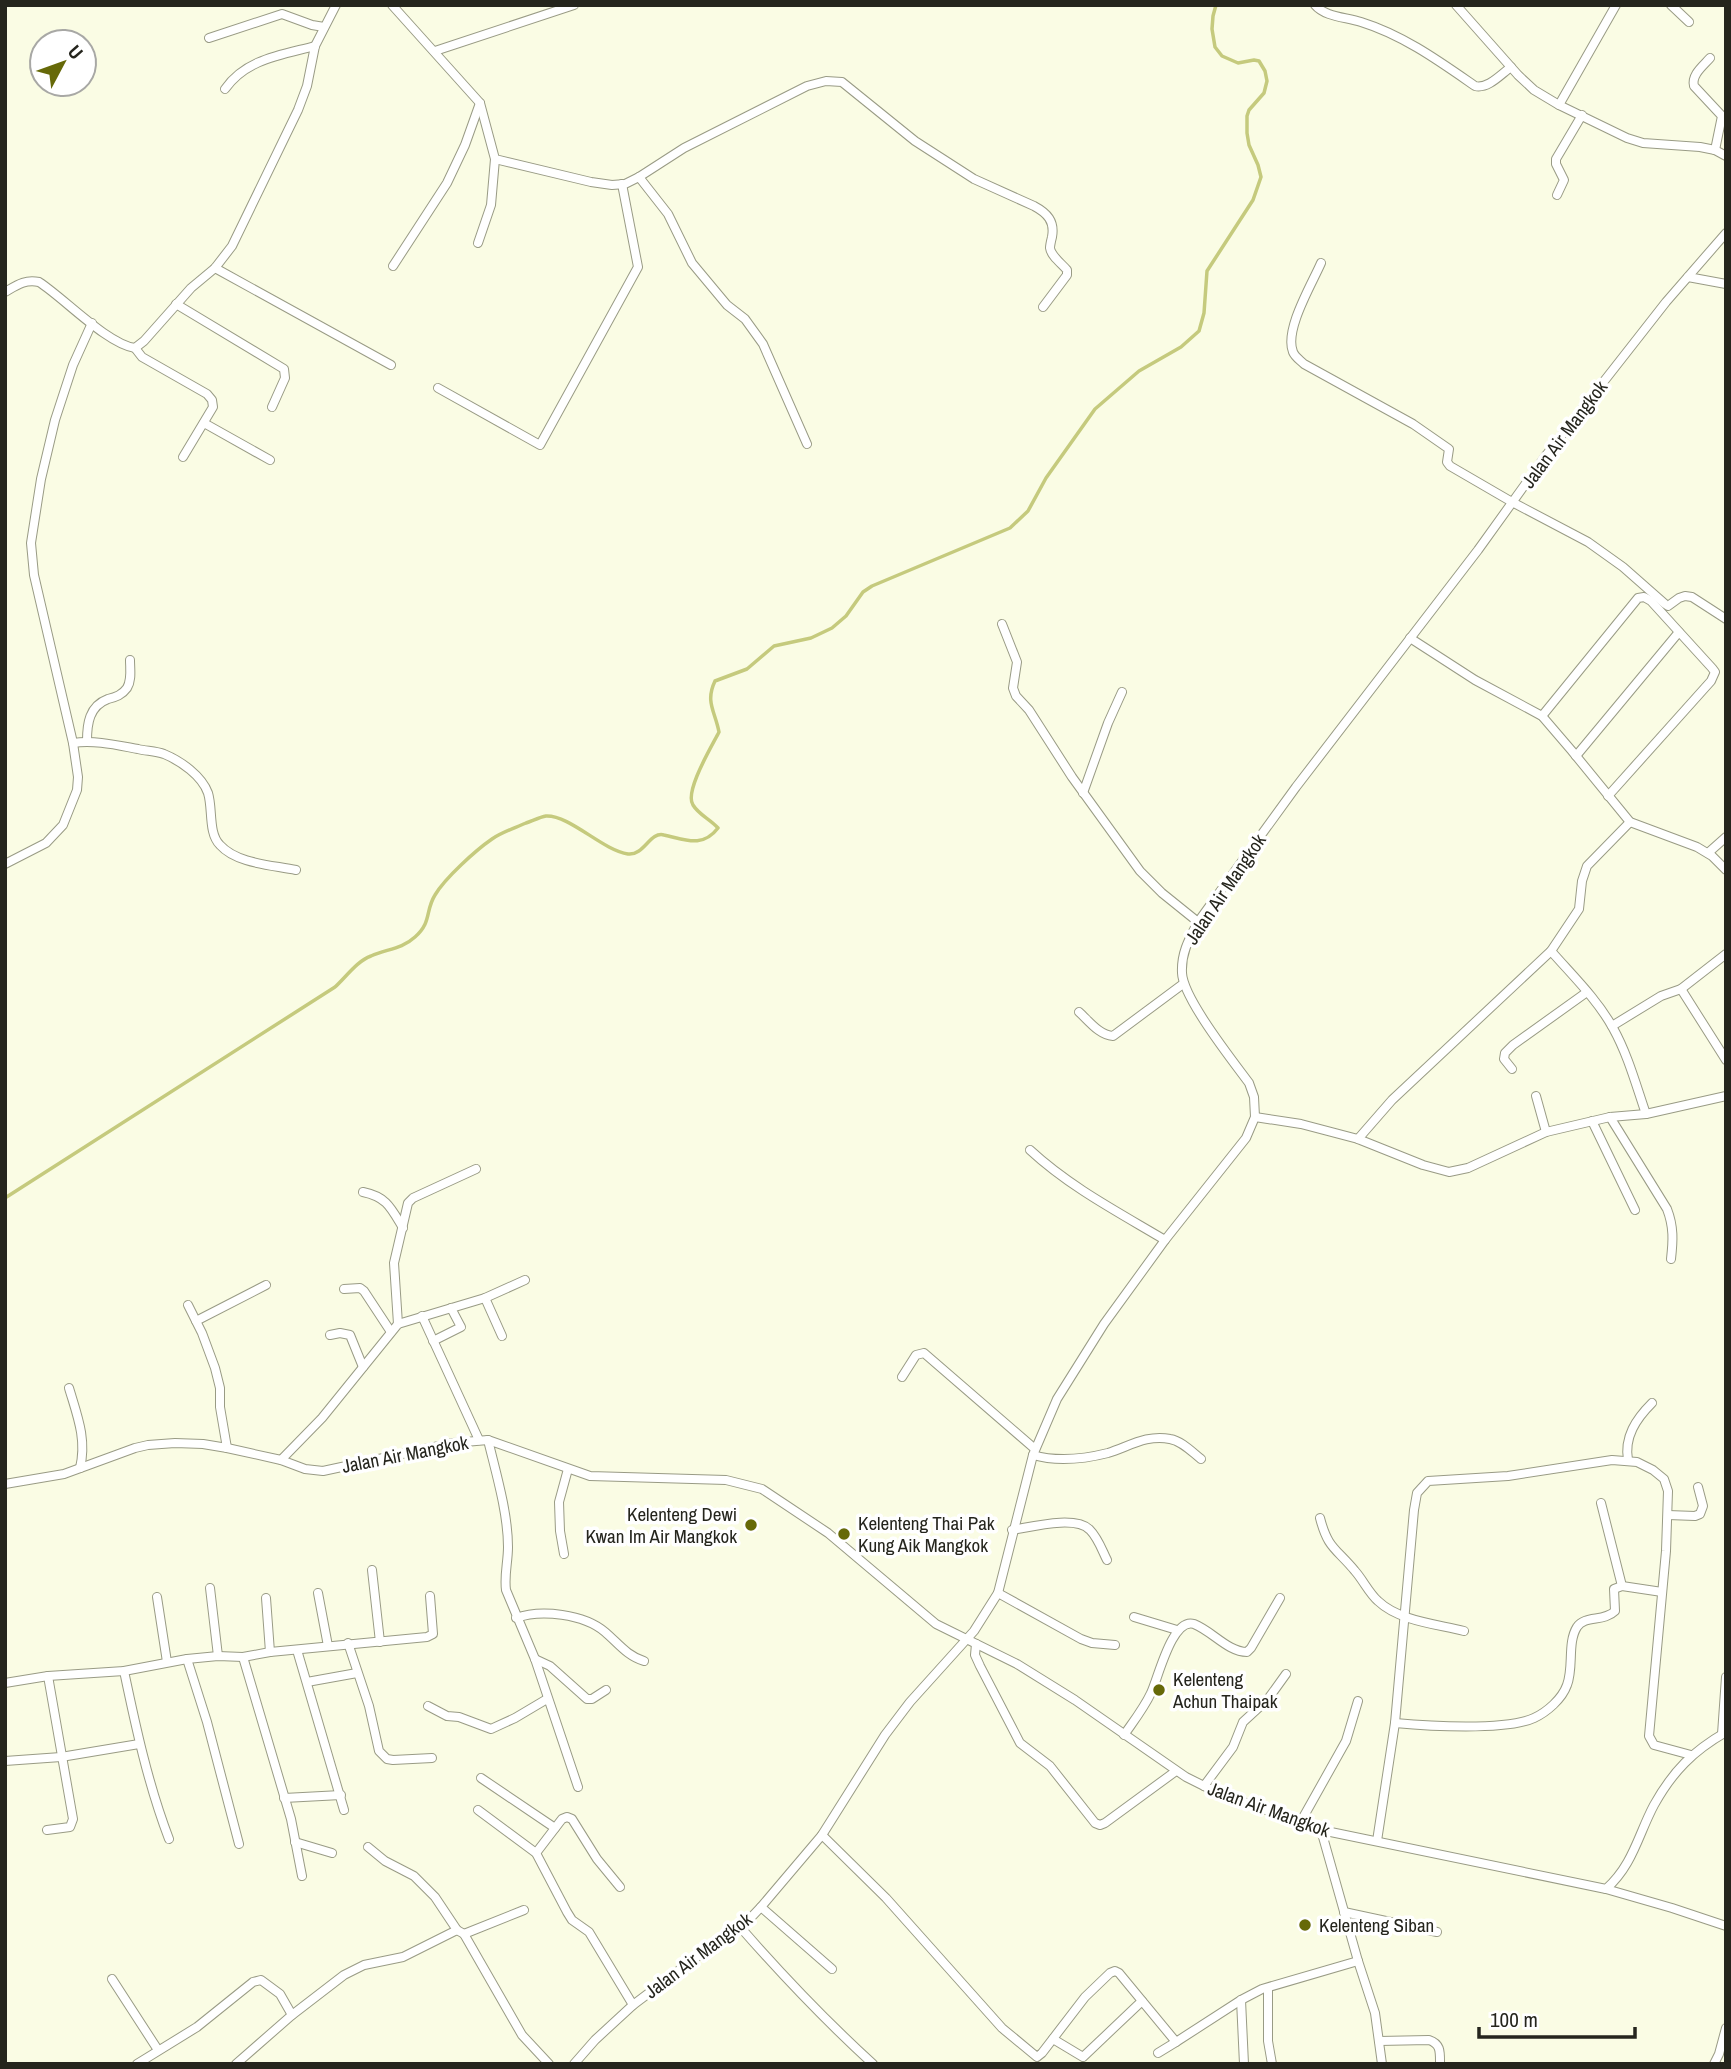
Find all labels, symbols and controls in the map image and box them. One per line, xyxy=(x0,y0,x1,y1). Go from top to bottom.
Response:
north arrow xyxy=(28,28,98,98)
text: U xyxy=(62,39,89,65)
street label: Jalan Air Mangkok xyxy=(1515,375,1613,493)
street label: Jalan Air Mangkok xyxy=(1178,828,1272,949)
street label: Jalan Air Mangkok xyxy=(340,1429,471,1479)
place label: Kelenteng Dewi Kwan Im Air Mangkok xyxy=(585,1501,737,1549)
place label: Kelenteng Thai Pak Kung Aik Mangkok xyxy=(858,1510,995,1558)
marker: Kelenteng Dewi Kwan Im Air Mangkok xyxy=(743,1517,759,1533)
marker: Kelenteng Thai Pak Kung Aik Mangkok xyxy=(836,1526,852,1542)
place label: Kelenteng Achun Thaipak xyxy=(1172,1666,1278,1714)
marker: Kelenteng Achun Thaipak xyxy=(1151,1682,1167,1698)
street label: Jalan Air Mangkok xyxy=(1204,1775,1334,1843)
street label: Jalan Air Mangkok xyxy=(639,1906,757,2004)
place label: Kelenteng Siban xyxy=(1319,1912,1434,1938)
marker: Kelenteng Siban xyxy=(1297,1917,1313,1933)
scale bar xyxy=(1479,1996,1635,2040)
text: 100 m xyxy=(1490,2005,1538,2034)

